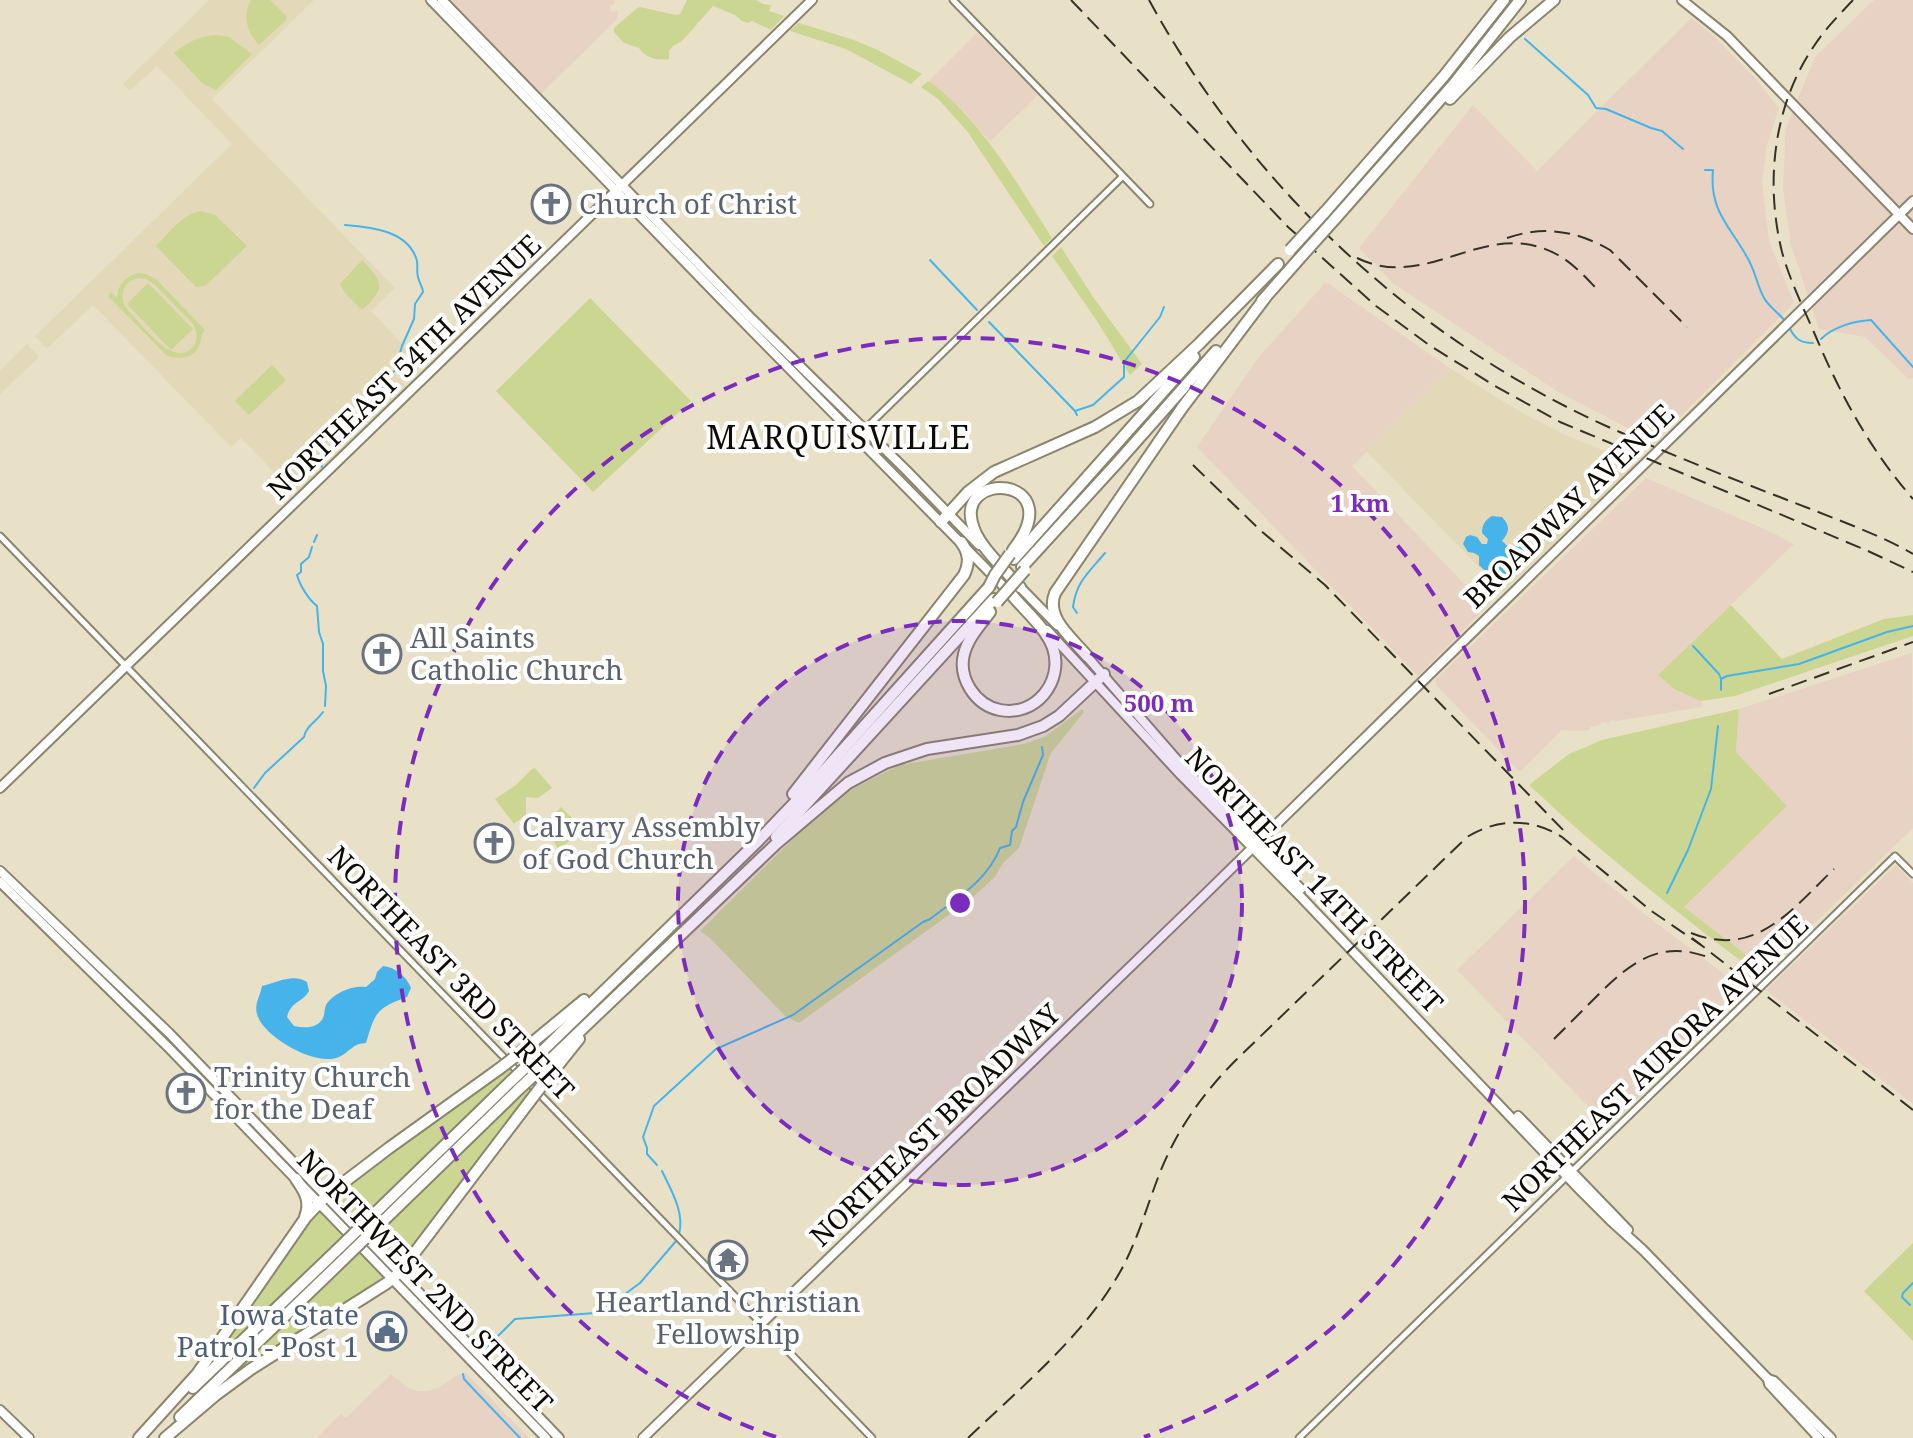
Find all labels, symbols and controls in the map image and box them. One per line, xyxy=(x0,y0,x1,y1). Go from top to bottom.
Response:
church icon: Church of Christ xyxy=(530,183,572,225)
place label: Church of Christ xyxy=(579,184,797,222)
street label: NORTHEAST 54TH AVENUE xyxy=(258,225,548,507)
street label: BROADWAY AVENUE xyxy=(1455,395,1682,616)
district label: MARQUISVILLE xyxy=(706,415,972,458)
text: 1 km xyxy=(1331,486,1390,519)
place label: All Saints Catholic Church xyxy=(410,618,623,688)
church icon: All Saints Catholic Church xyxy=(361,633,403,675)
text: 500 m xyxy=(1124,686,1195,719)
street label: NORTHEAST 14TH STREET xyxy=(1177,738,1452,1020)
place label: Calvary Assembly of God Church xyxy=(522,807,760,877)
church icon: Calvary Assembly of God Church xyxy=(473,822,515,864)
street label: NORTHEAST 3RD STREET xyxy=(320,837,583,1108)
centre of rings xyxy=(946,889,974,917)
street label: NORTHEAST AURORA AVENUE xyxy=(1493,906,1816,1219)
street label: NORTHEAST BROADWAY xyxy=(801,994,1068,1254)
place label: Trinity Church for the Deaf xyxy=(214,1057,411,1127)
church icon: Trinity Church for the Deaf xyxy=(165,1072,207,1114)
street label: NORTHWEST 2ND STREET xyxy=(290,1140,562,1420)
temple icon: Heartland Christian Fellowship xyxy=(707,1239,749,1281)
place label: Heartland Christian Fellowship xyxy=(595,1282,861,1352)
place label: Iowa State Patrol - Post 1 xyxy=(177,1295,359,1365)
public building icon: Iowa State Patrol - Post 1 xyxy=(366,1310,408,1352)

